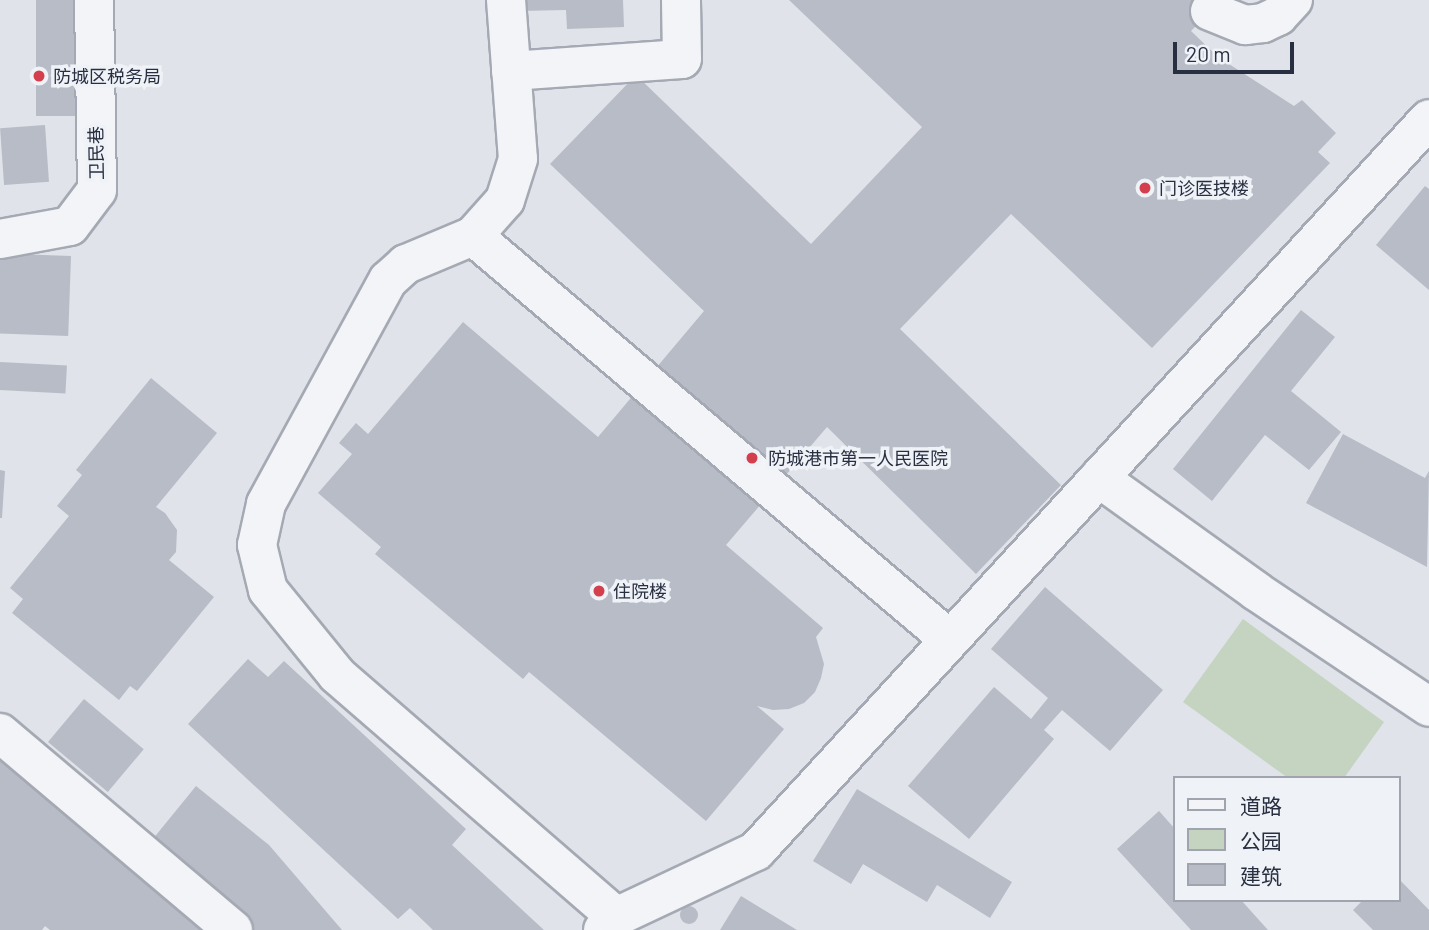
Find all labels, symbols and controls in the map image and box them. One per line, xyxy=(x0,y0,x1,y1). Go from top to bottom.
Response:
scale bar xyxy=(1177,28,1298,72)
text: 20 m xyxy=(1186,41,1231,66)
place label: 防城区税务局 xyxy=(53,65,161,87)
marker: 防城区税务局 xyxy=(31,68,47,84)
street label: 卫民巷 xyxy=(85,126,107,180)
place label: 门诊医技楼 xyxy=(1159,177,1249,199)
marker: 门诊医技楼 xyxy=(1137,180,1153,196)
place label: 防城港市第一人民医院 xyxy=(768,447,948,469)
marker: 防城港市第一人民医院 xyxy=(742,448,762,468)
place label: 住院楼 xyxy=(613,580,667,602)
marker: 住院楼 xyxy=(591,583,607,599)
legend xyxy=(1174,776,1401,902)
text: 道路 xyxy=(1240,793,1282,818)
text: 公园 xyxy=(1240,828,1282,853)
text: 建筑 xyxy=(1240,863,1282,888)

